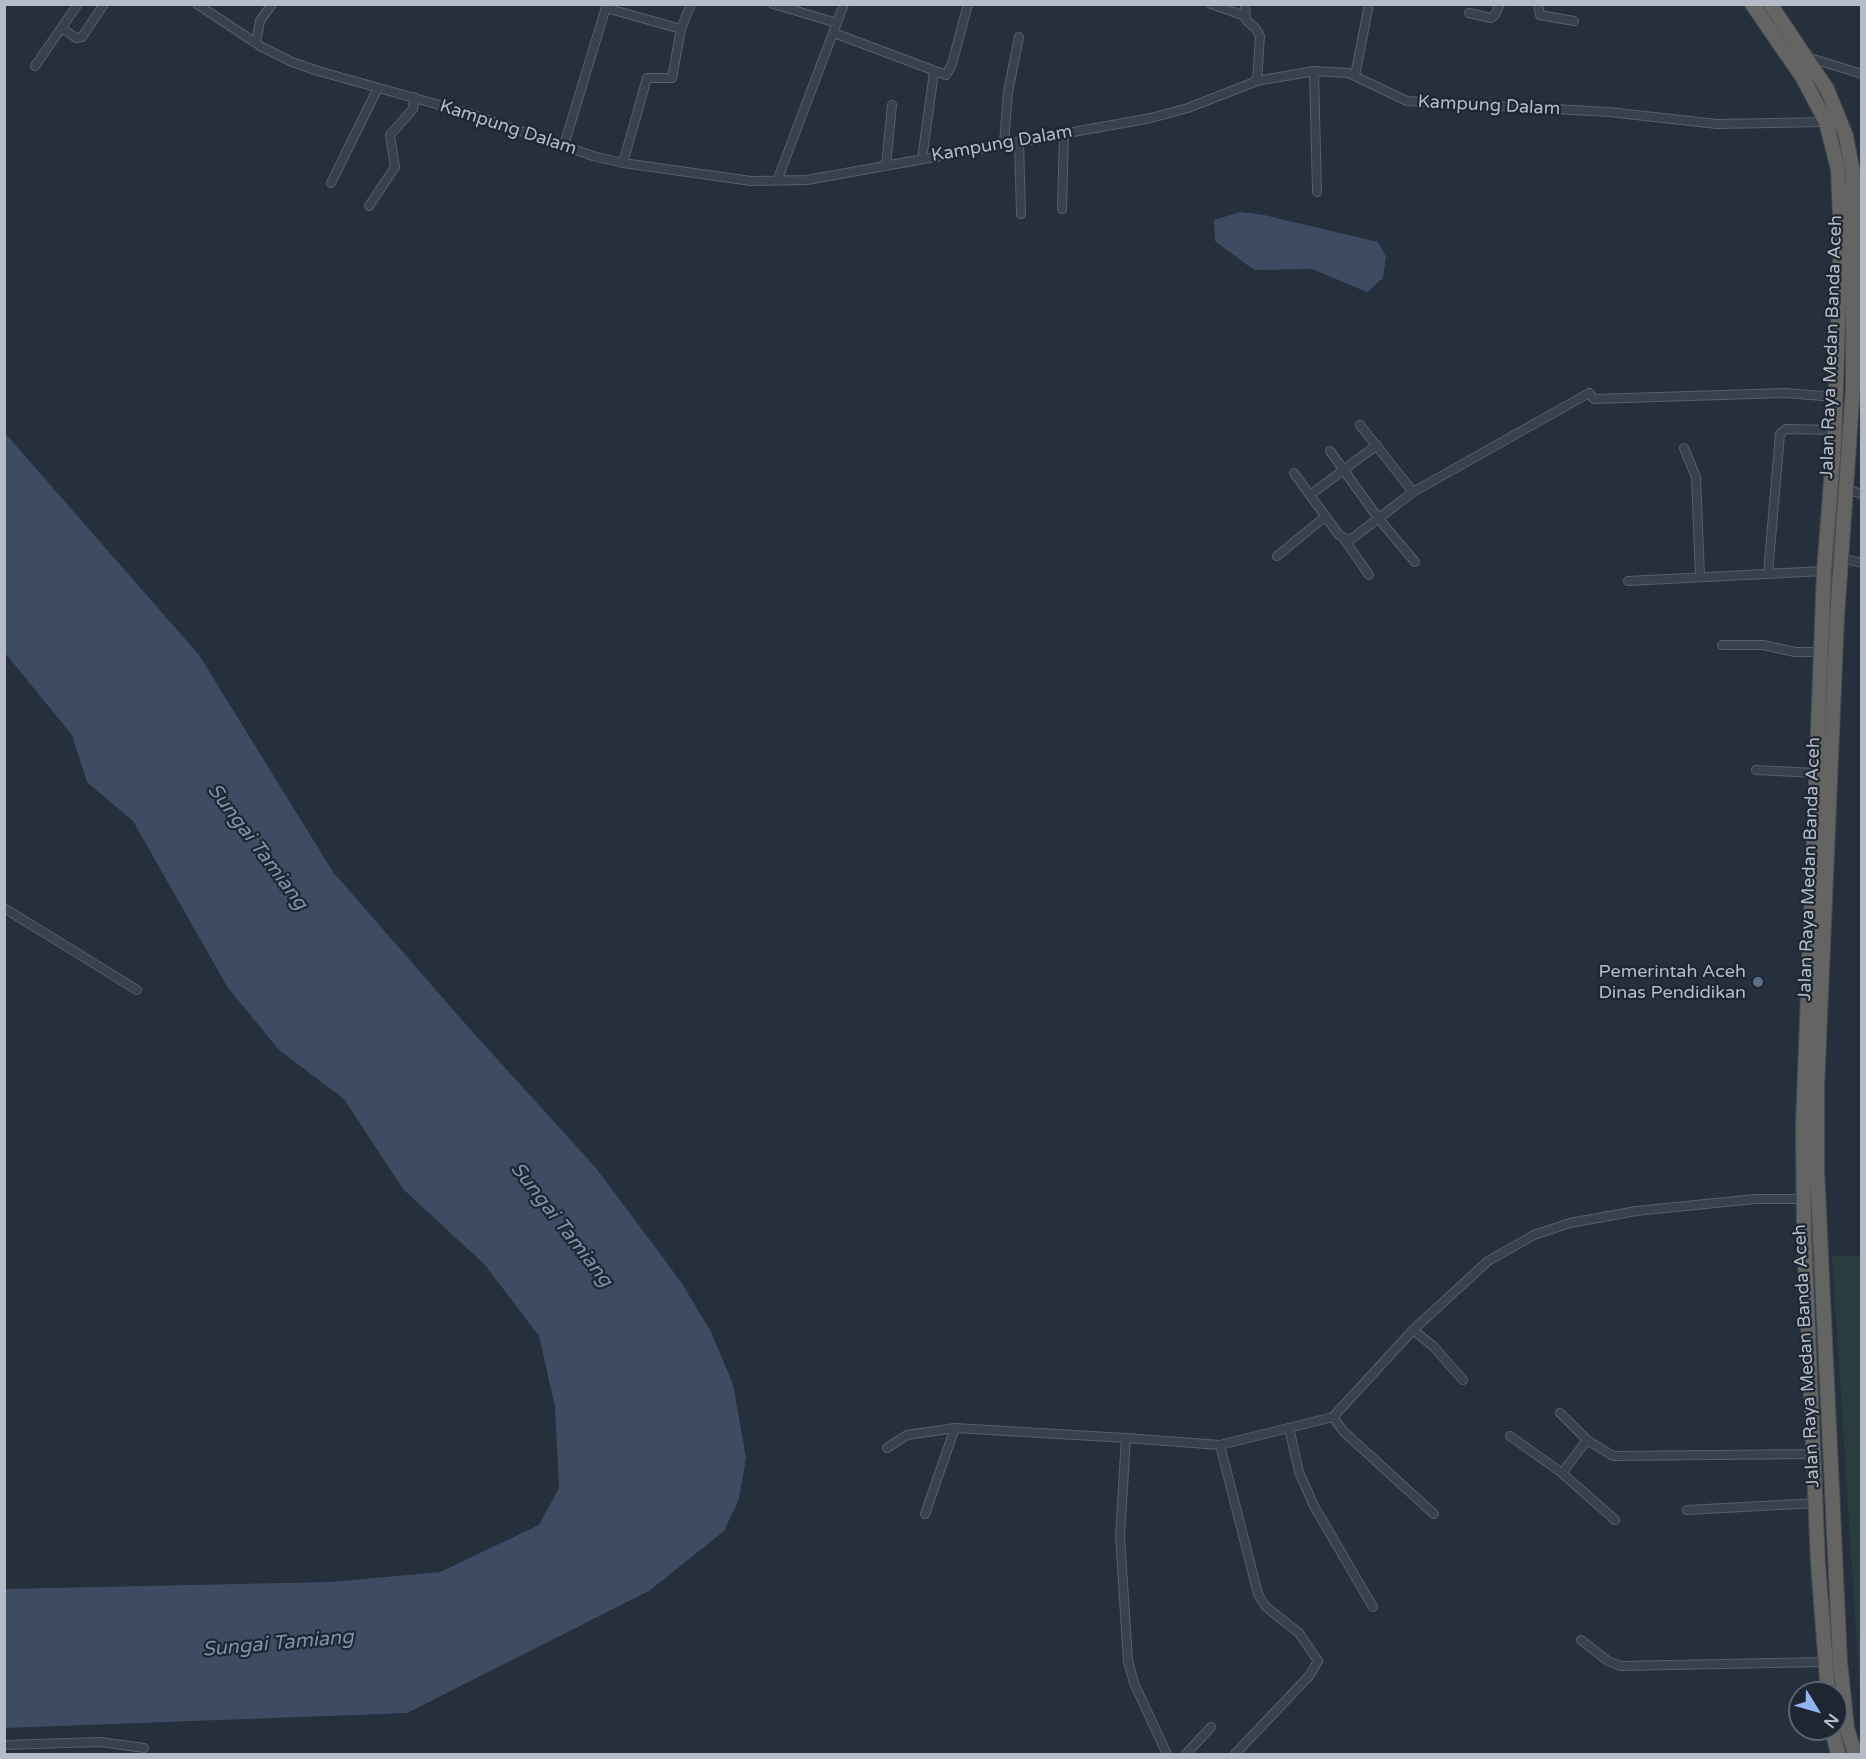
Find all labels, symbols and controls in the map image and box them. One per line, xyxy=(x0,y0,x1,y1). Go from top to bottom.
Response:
street label: Kampung Dalam xyxy=(1417,91,1561,121)
street label: Kampung Dalam xyxy=(437,96,579,160)
street label: Kampung Dalam xyxy=(930,121,1074,167)
street label: Jalan Raya Medan Banda Aceh xyxy=(1817,215,1847,479)
street label: Jalan Raya Medan Banda Aceh xyxy=(1795,737,1825,1001)
water label: Sungai Tamiang xyxy=(202,779,312,915)
place label: Pemerintah Aceh Dinas Pendidikan xyxy=(1598,961,1746,1004)
marker: Pemerintah Aceh Dinas Pendidikan xyxy=(1751,975,1765,989)
water label: Sungai Tamiang xyxy=(505,1158,617,1292)
street label: Jalan Raya Medan Banda Aceh xyxy=(1789,1224,1825,1488)
water label: Sungai Tamiang xyxy=(201,1625,355,1663)
north arrow xyxy=(1788,1681,1848,1741)
text: N xyxy=(1819,1709,1843,1732)

